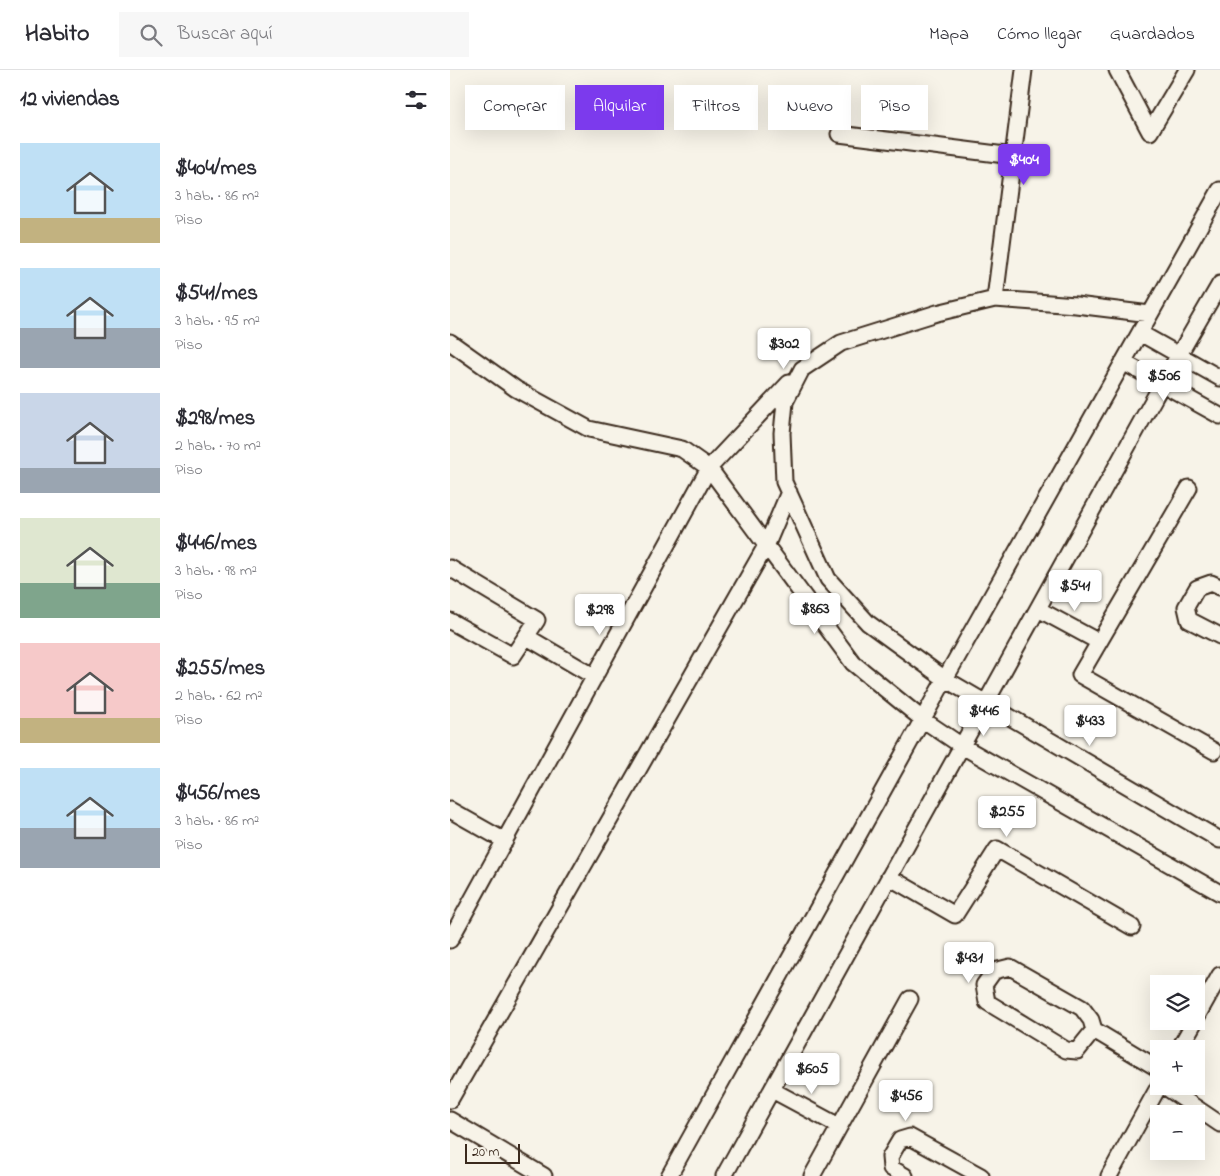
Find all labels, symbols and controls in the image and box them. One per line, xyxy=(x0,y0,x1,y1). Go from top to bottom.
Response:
search box xyxy=(119,12,469,57)
text: Habito xyxy=(25,17,89,52)
icon: search xyxy=(137,21,165,49)
text: Buscar aquí xyxy=(177,21,272,48)
text: Mapa xyxy=(929,22,969,48)
text: Cómo llegar xyxy=(997,22,1082,48)
text: Guardados xyxy=(1110,22,1195,48)
text: 12 viviendas xyxy=(20,85,120,115)
chip: Comprar xyxy=(465,85,565,130)
chip: Alquilar xyxy=(575,85,664,130)
chip: Filtros xyxy=(674,85,758,130)
chip: Nuevo xyxy=(768,85,851,130)
chip: Piso xyxy=(861,85,928,130)
icon: filters xyxy=(402,86,430,114)
pin: $404 xyxy=(994,144,1054,186)
text: $404 xyxy=(1009,148,1039,172)
text: $404/mes xyxy=(175,154,257,184)
icon: home xyxy=(60,163,120,223)
text: 3 hab. · 86 m² xyxy=(175,184,259,208)
text: Piso xyxy=(175,208,203,232)
text: $541/mes xyxy=(175,279,258,309)
icon: home xyxy=(60,288,120,348)
text: 3 hab. · 95 m² xyxy=(175,309,260,333)
pin: $302 xyxy=(754,328,814,370)
text: $302 xyxy=(768,332,800,356)
text: Piso xyxy=(175,333,203,357)
pin: $506 xyxy=(1134,360,1194,402)
text: $506 xyxy=(1148,364,1180,388)
text: $298/mes xyxy=(175,404,255,434)
icon: home xyxy=(60,413,120,473)
text: 2 hab. · 70 m² xyxy=(175,434,261,458)
text: Piso xyxy=(175,458,203,482)
text: $446/mes xyxy=(175,529,257,559)
icon: home xyxy=(60,538,120,598)
text: 3 hab. · 98 m² xyxy=(175,559,257,583)
pin: $541 xyxy=(1045,570,1105,612)
text: $541 xyxy=(1060,574,1090,598)
text: Piso xyxy=(175,583,203,607)
pin: $863 xyxy=(785,592,845,635)
pin: $298 xyxy=(570,594,630,636)
text: $863 xyxy=(800,597,830,621)
text: $298 xyxy=(586,598,614,622)
text: $255/mes xyxy=(175,654,265,684)
icon: home xyxy=(60,663,120,723)
text: 2 hab. · 62 m² xyxy=(175,684,262,708)
pin: $446 xyxy=(954,694,1014,737)
text: $446 xyxy=(969,699,999,723)
pin: $433 xyxy=(1060,704,1120,747)
text: Piso xyxy=(175,708,203,732)
text: $433 xyxy=(1075,709,1105,733)
text: $456/mes xyxy=(175,779,261,809)
icon: home xyxy=(60,788,120,848)
pin: $255 xyxy=(977,796,1037,838)
text: $255 xyxy=(989,800,1025,824)
text: 3 hab. · 86 m² xyxy=(175,809,259,833)
text: Piso xyxy=(175,833,203,857)
pin: $431 xyxy=(939,942,999,984)
text: $431 xyxy=(955,946,983,970)
map controls xyxy=(1150,975,1205,1160)
button: layers xyxy=(1150,975,1205,1030)
button: + xyxy=(1150,1040,1205,1095)
pin: $605 xyxy=(782,1052,842,1095)
text: $605 xyxy=(796,1057,828,1081)
pin: $456 xyxy=(876,1080,936,1122)
text: $456 xyxy=(890,1084,922,1108)
button: − xyxy=(1150,1105,1205,1160)
scale bar xyxy=(465,1141,520,1164)
text: 20 m xyxy=(472,1142,499,1163)

